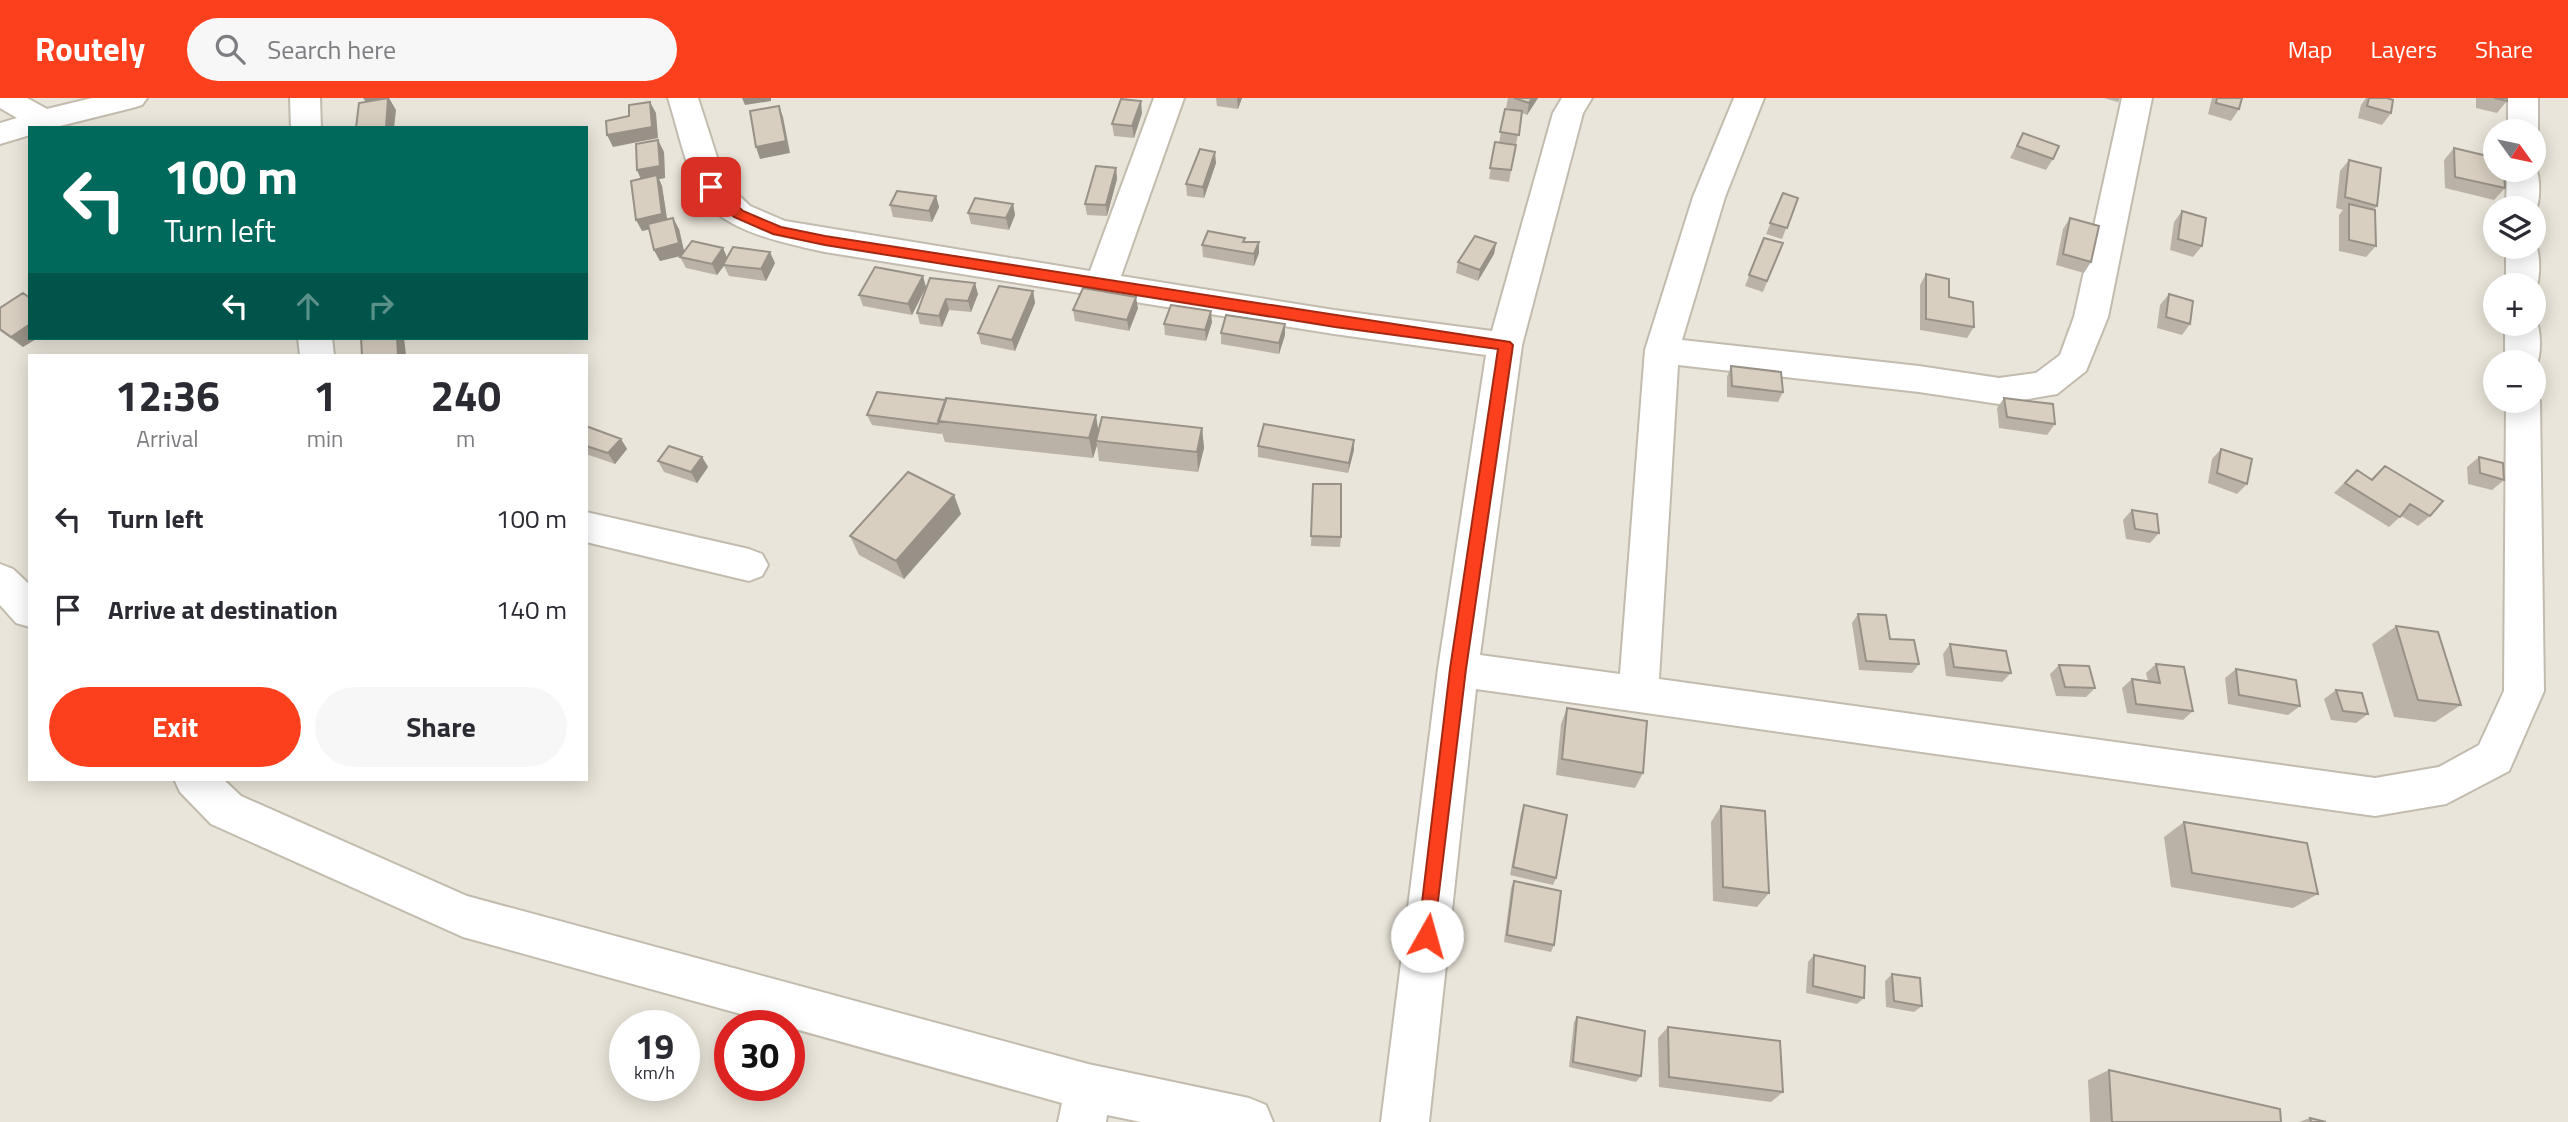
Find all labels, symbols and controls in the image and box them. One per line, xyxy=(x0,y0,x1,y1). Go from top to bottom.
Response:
search box xyxy=(187,18,677,81)
text: Routely xyxy=(35,24,145,74)
icon: search xyxy=(211,30,249,68)
text: Search here xyxy=(267,30,396,69)
text: Map xyxy=(2288,31,2333,67)
text: Layers xyxy=(2371,31,2437,67)
text: Share xyxy=(2475,31,2533,67)
north arrow xyxy=(2483,119,2546,182)
map controls xyxy=(2483,119,2546,413)
text: 100 m xyxy=(164,138,298,213)
icon: left xyxy=(49,154,140,245)
pin xyxy=(681,157,741,217)
icon: arrive xyxy=(692,168,730,206)
button: layers xyxy=(2483,196,2546,259)
text: Turn left xyxy=(164,206,276,254)
button: + xyxy=(2483,273,2546,336)
icon: left xyxy=(216,287,254,325)
icon: ahead xyxy=(289,287,327,325)
icon: right xyxy=(362,287,400,325)
button: − xyxy=(2483,350,2546,413)
text: 12:36 xyxy=(115,363,220,427)
text: 1 xyxy=(313,363,337,427)
text: 240 xyxy=(430,363,501,427)
text: Arrival xyxy=(136,421,199,456)
text: min xyxy=(307,421,343,456)
text: m xyxy=(456,421,475,456)
text: Turn left xyxy=(108,499,203,538)
text: 100 m xyxy=(496,499,567,538)
icon: left xyxy=(49,500,87,538)
text: Arrive at destination xyxy=(108,590,338,629)
text: 140 m xyxy=(496,590,567,629)
icon: arrive xyxy=(49,591,87,629)
button: Exit xyxy=(49,687,301,767)
button: Share xyxy=(315,687,567,767)
position arrow xyxy=(1390,899,1464,973)
speed limit sign: 30 xyxy=(714,1010,805,1101)
text: 19 xyxy=(635,1019,674,1073)
text: km/h xyxy=(634,1059,675,1086)

